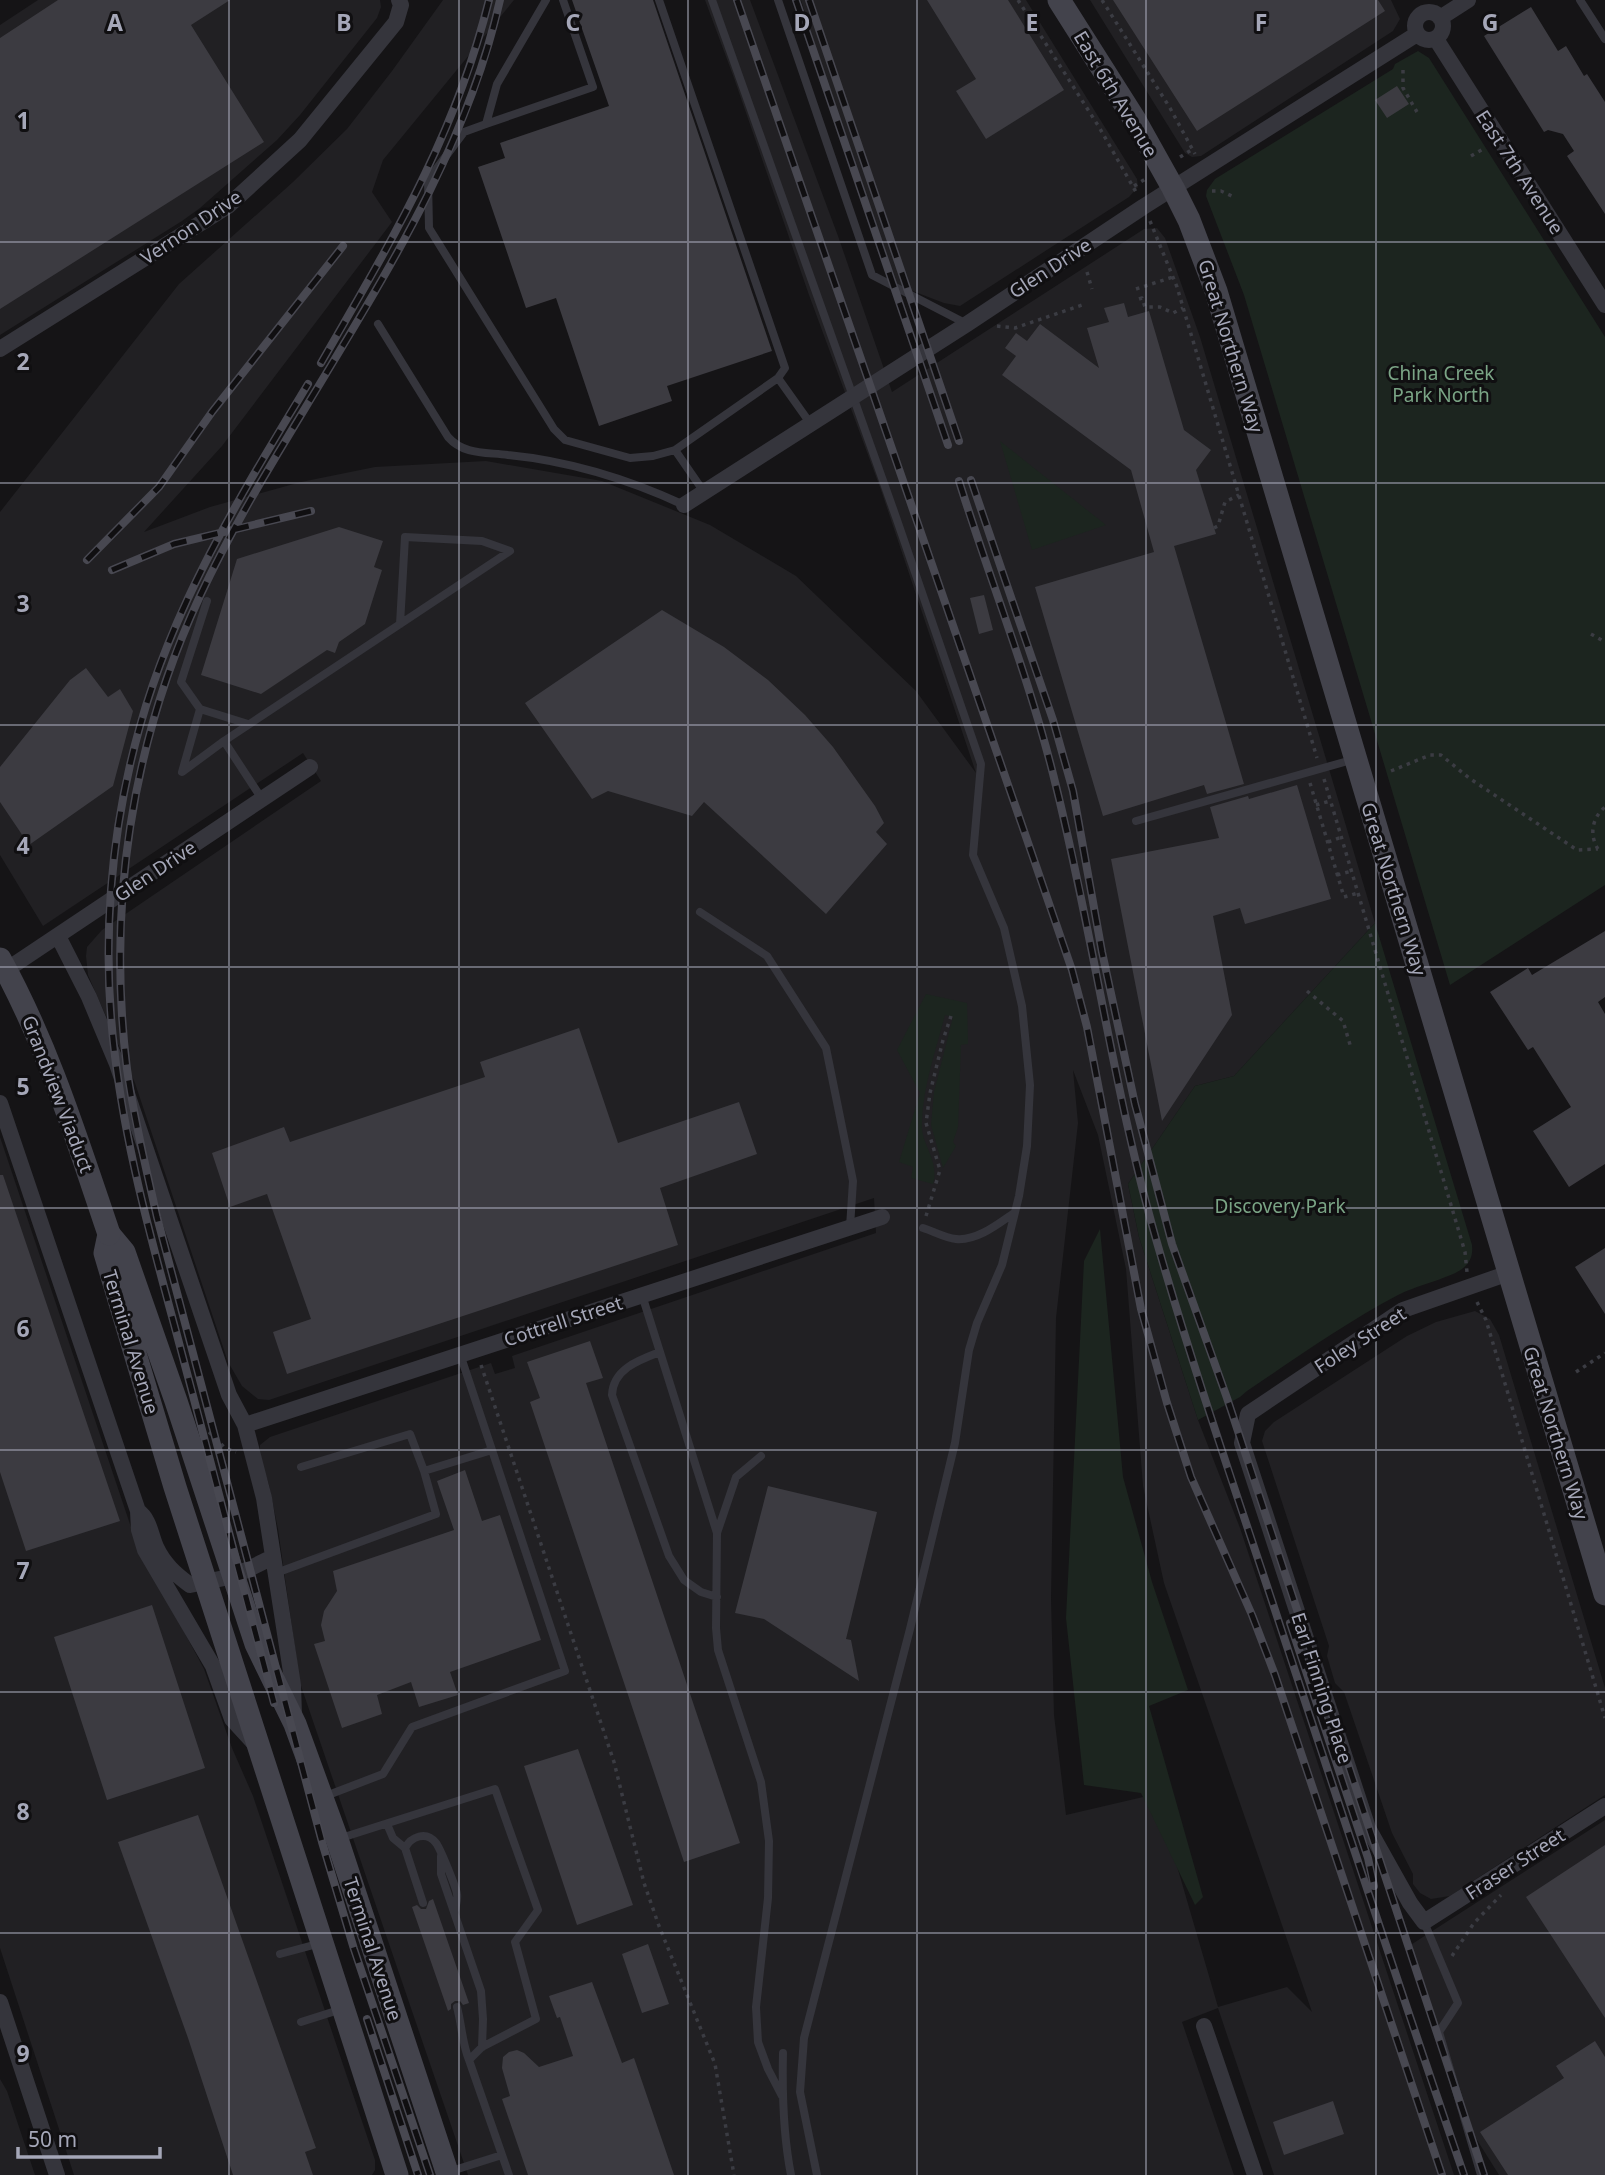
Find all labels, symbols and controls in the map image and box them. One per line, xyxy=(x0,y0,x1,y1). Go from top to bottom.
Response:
text: A xyxy=(107,6,123,38)
text: B xyxy=(336,6,352,38)
text: C xyxy=(566,6,581,38)
text: D xyxy=(794,6,810,38)
text: E xyxy=(1026,6,1038,38)
text: F xyxy=(1255,6,1267,38)
text: G xyxy=(1482,6,1498,38)
street label: East 6th Avenue xyxy=(1068,26,1164,162)
text: 1 xyxy=(16,104,30,136)
street label: East 7th Avenue xyxy=(1470,105,1570,239)
street label: Vernon Drive xyxy=(135,184,247,270)
street label: Glen Drive xyxy=(1004,232,1096,304)
street label: Great Northern Way xyxy=(1192,256,1270,436)
text: 2 xyxy=(16,345,30,377)
park label: China Creek Park North xyxy=(1387,360,1495,408)
text: 3 xyxy=(16,587,30,619)
street label: Great Northern Way xyxy=(1355,799,1433,979)
text: 4 xyxy=(16,829,30,861)
street label: Glen Drive xyxy=(109,834,201,908)
street label: Grandview Viaduct xyxy=(16,1012,100,1177)
text: 5 xyxy=(16,1070,30,1102)
park label: Discovery Park xyxy=(1214,1193,1346,1219)
street label: Terminal Avenue xyxy=(97,1267,165,1417)
street label: Cottrell Street xyxy=(500,1290,626,1352)
street label: Foley Street xyxy=(1309,1301,1411,1379)
text: 6 xyxy=(16,1312,30,1344)
street label: Great Northern Way xyxy=(1517,1343,1595,1523)
text: 7 xyxy=(16,1554,30,1586)
street label: Earl Finning Place xyxy=(1285,1609,1359,1767)
text: 8 xyxy=(16,1795,30,1827)
street label: Fraser Street xyxy=(1460,1822,1570,1906)
street label: Terminal Avenue xyxy=(338,1874,408,2024)
text: 9 xyxy=(16,2037,30,2069)
scale bar xyxy=(18,2116,159,2160)
text: 50 m xyxy=(28,2125,77,2153)

